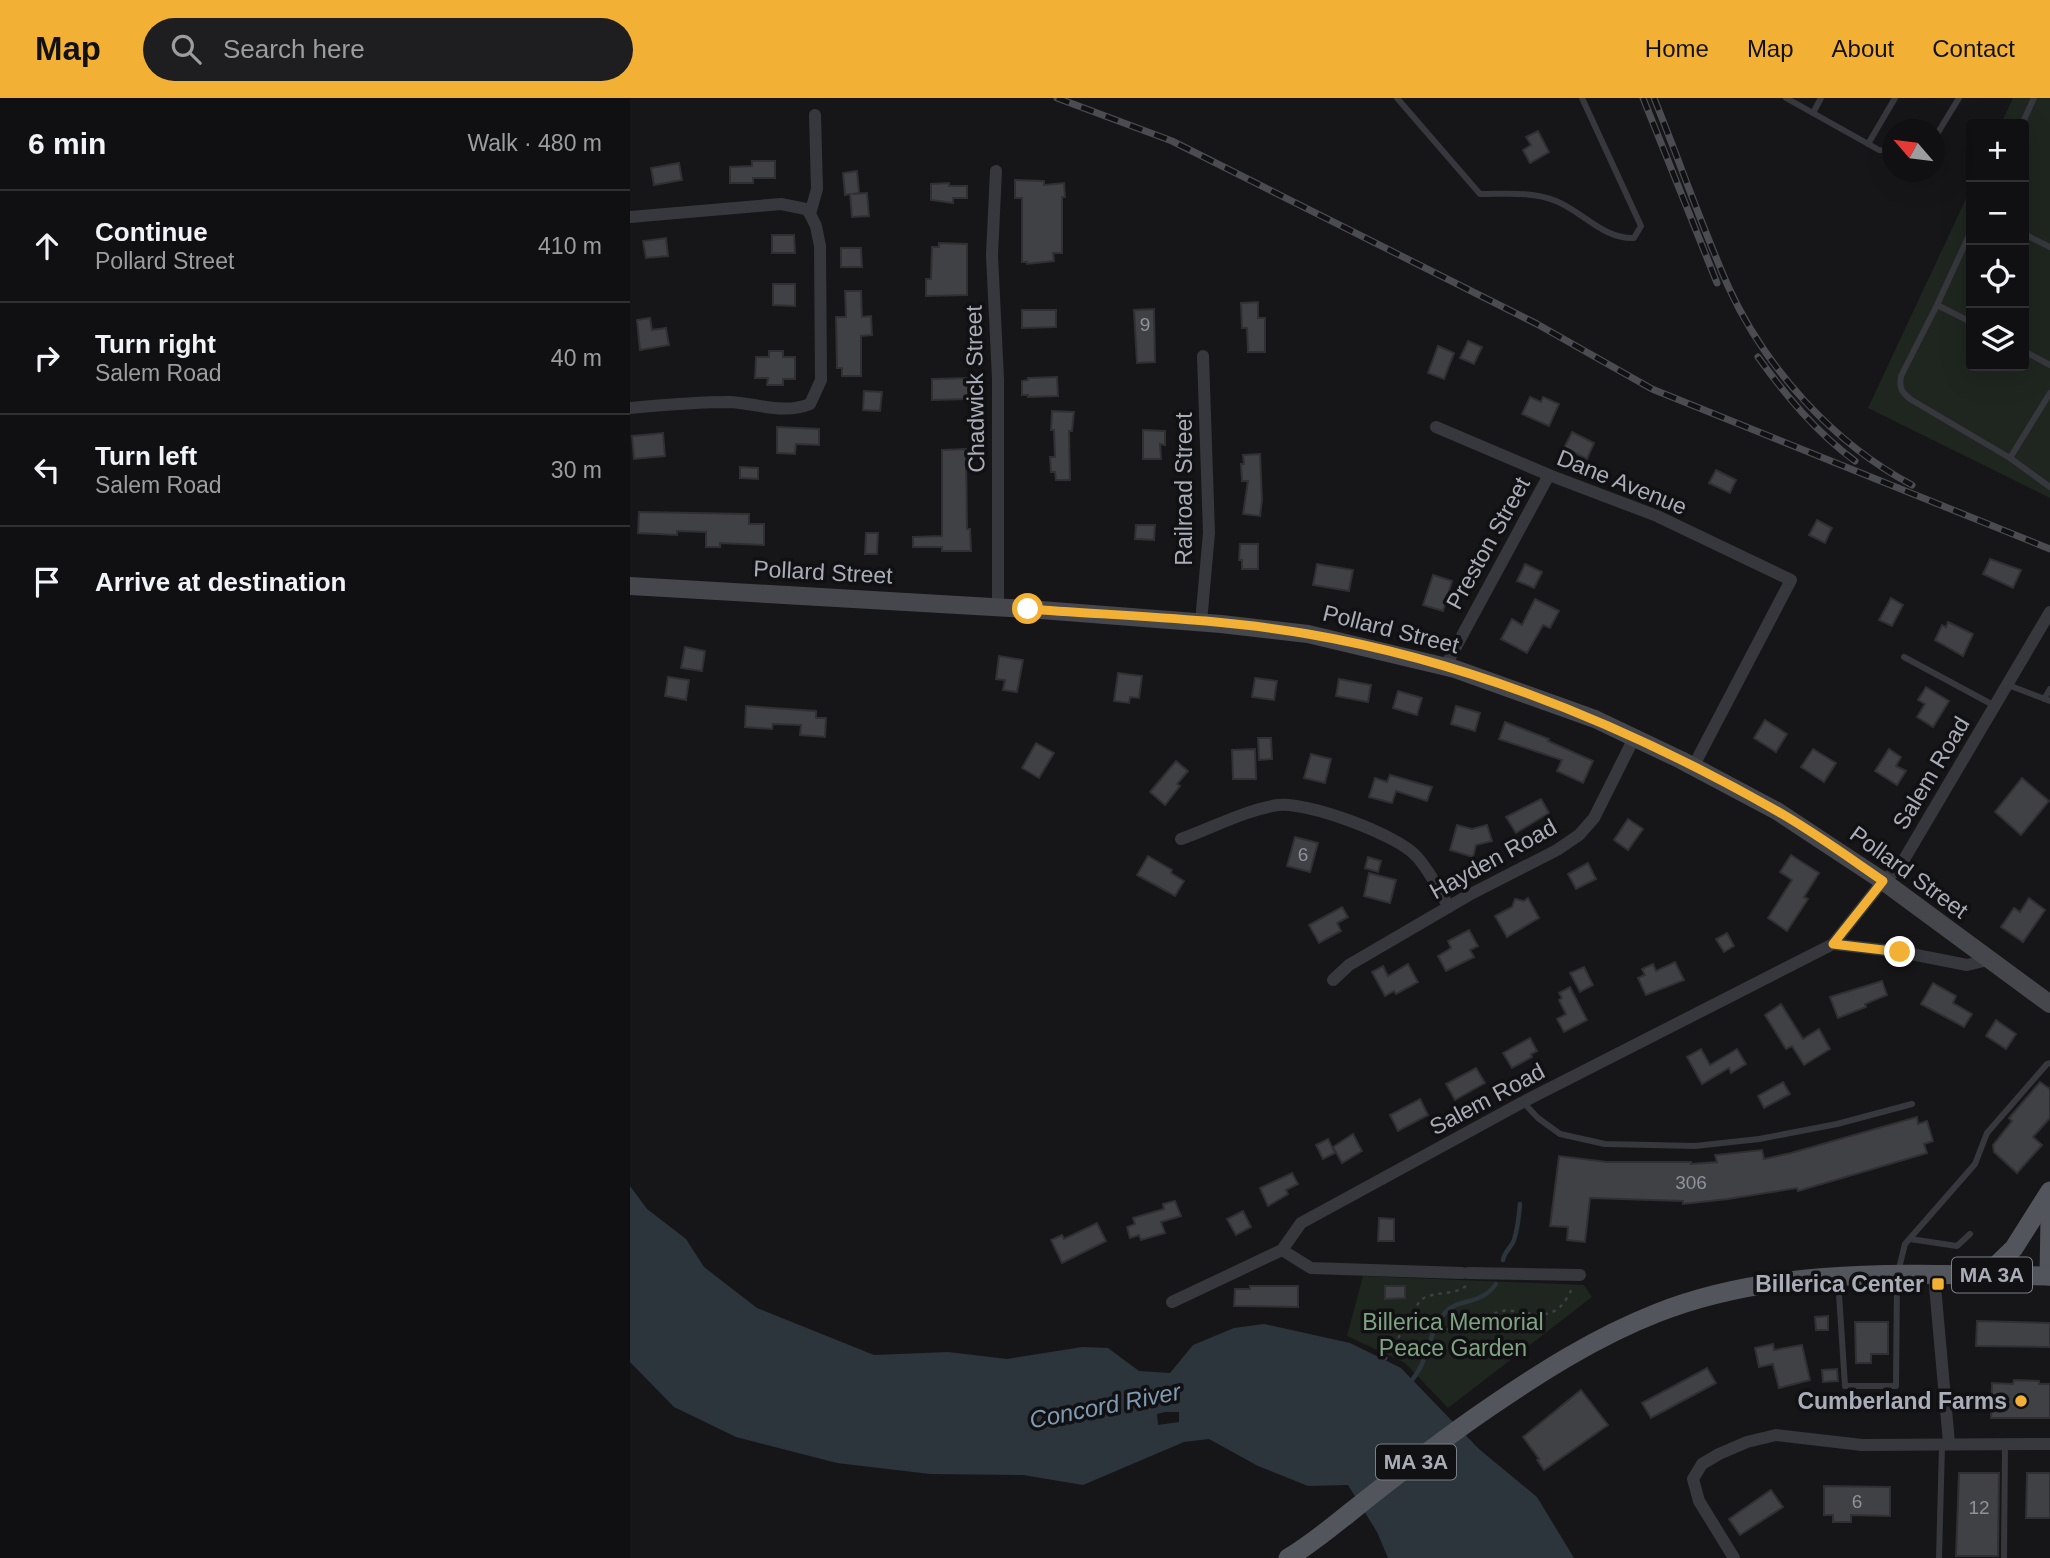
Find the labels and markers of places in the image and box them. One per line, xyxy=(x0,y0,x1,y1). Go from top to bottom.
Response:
place label: Billerica Center xyxy=(1755,1271,1924,1297)
marker: Billerica Center xyxy=(1930,1276,1946,1292)
place label: Cumberland Farms xyxy=(1797,1388,2007,1414)
marker: Cumberland Farms xyxy=(2013,1393,2029,1409)

